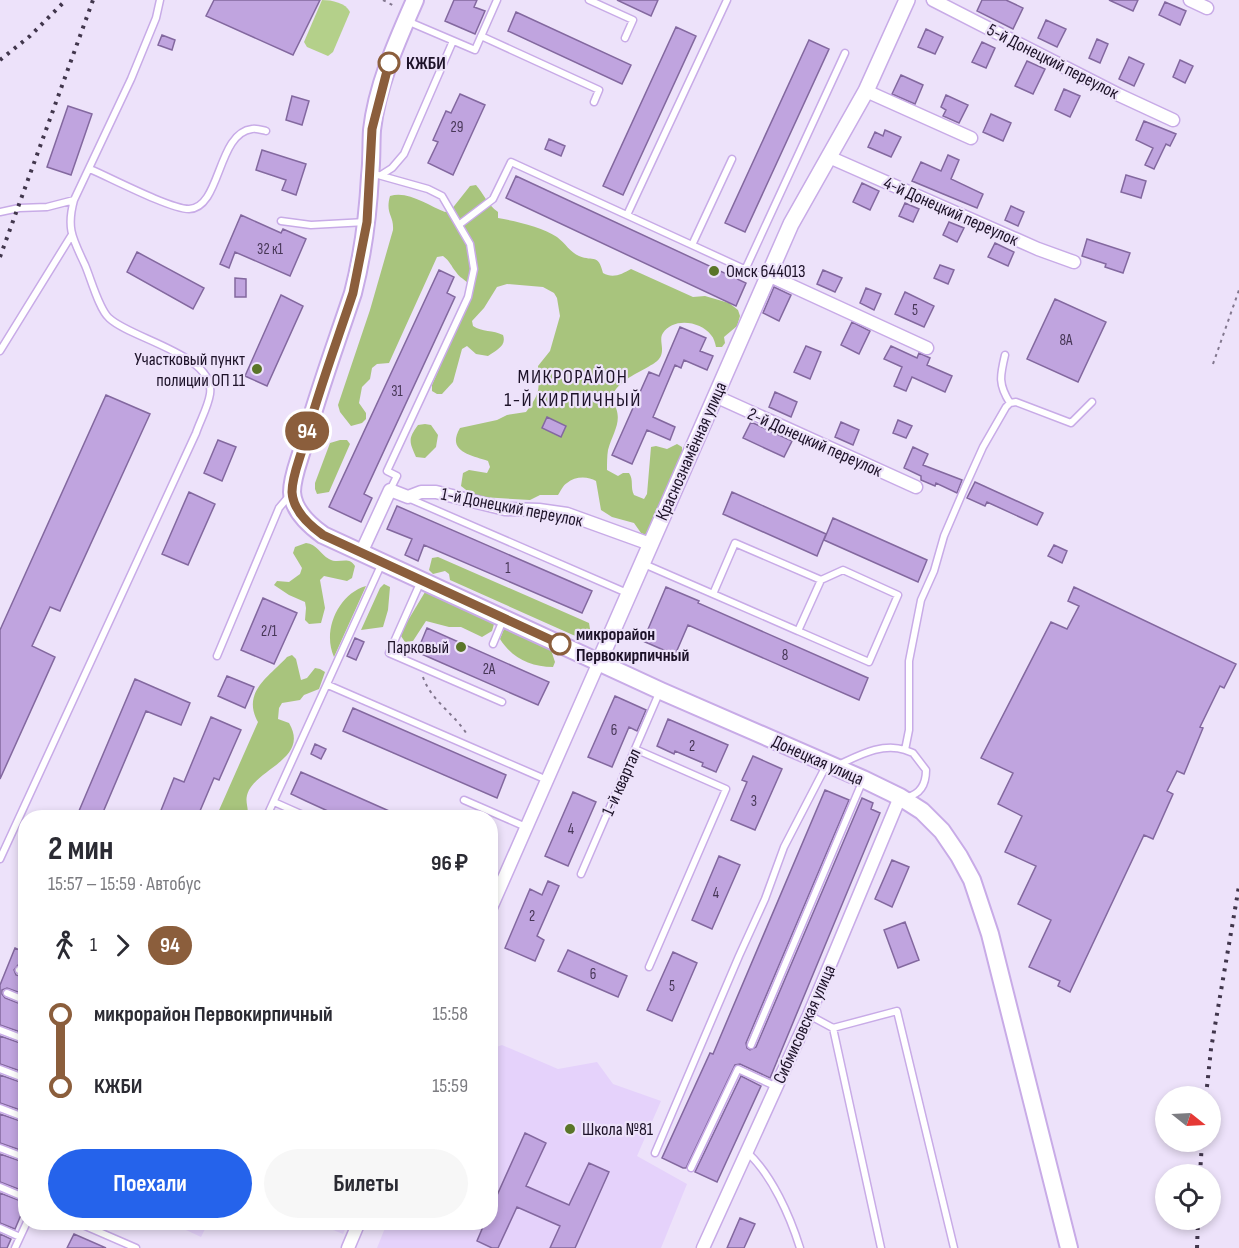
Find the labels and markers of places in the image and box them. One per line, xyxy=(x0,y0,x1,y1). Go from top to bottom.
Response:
marker: КЖБИ xyxy=(378,52,400,74)
place label: КЖБИ xyxy=(406,53,446,74)
place label: Омск 644013 xyxy=(726,261,806,282)
marker: Омск 644013 xyxy=(707,264,721,278)
place label: Участковый пункт полиции ОП 11 xyxy=(134,349,246,391)
marker: Участковый пункт полиции ОП 11 xyxy=(250,362,264,376)
place label: микрорайон Первокирпичный xyxy=(576,624,689,666)
marker: микрорайон Первокирпичный xyxy=(549,633,571,655)
place label: Парковый xyxy=(387,637,449,658)
marker: Парковый xyxy=(454,640,468,654)
place label: Школа №81 xyxy=(582,1119,654,1140)
marker: Школа №81 xyxy=(563,1122,577,1136)

